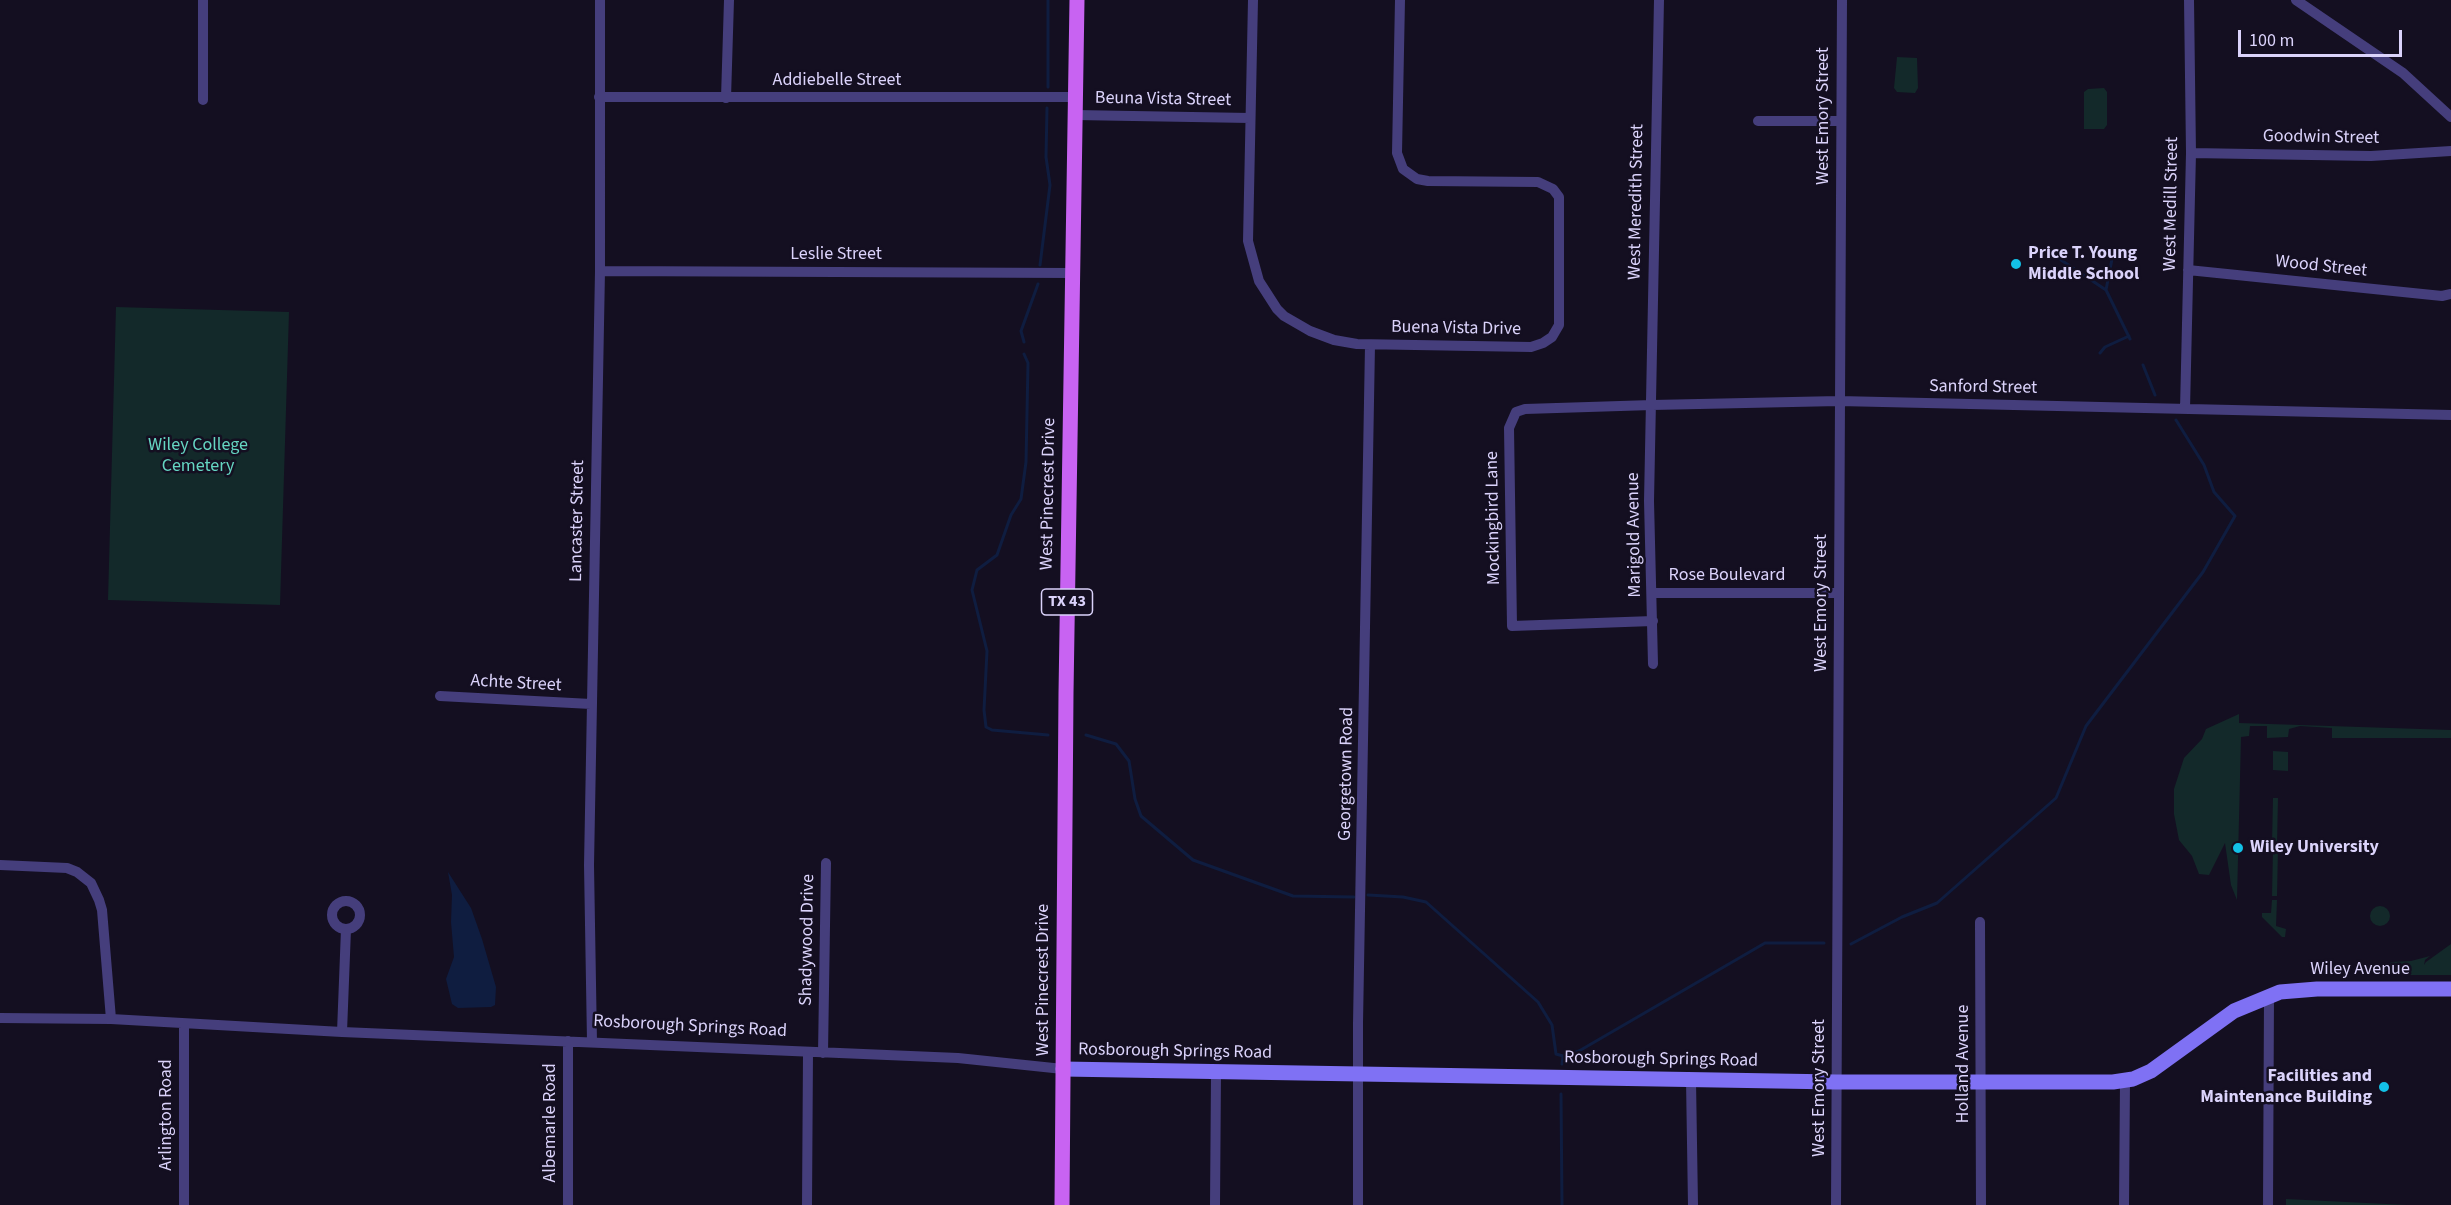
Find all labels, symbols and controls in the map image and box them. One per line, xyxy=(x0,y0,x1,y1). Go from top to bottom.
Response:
scale bar xyxy=(2241,18,2404,56)
text: 100 m xyxy=(2249,28,2294,53)
street label: West Emory Street xyxy=(1813,47,1835,185)
street label: Addiebelle Street xyxy=(773,70,901,92)
street label: Beuna Vista Street xyxy=(1095,88,1231,112)
street label: West Meredith Street xyxy=(1625,124,1649,280)
street label: Goodwin Street xyxy=(2263,126,2379,150)
street label: West Medill Street xyxy=(2160,137,2184,271)
place label: Price T. Young Middle School xyxy=(2028,243,2139,286)
street label: Leslie Street xyxy=(790,244,882,266)
street label: Wood Street xyxy=(2274,251,2368,283)
marker: Price T. Young Middle School xyxy=(2009,257,2023,271)
street label: Buena Vista Drive xyxy=(1391,317,1521,341)
street label: Sanford Street xyxy=(1929,376,2037,400)
street label: West Pinecrest Drive xyxy=(1037,418,1061,570)
park label: Wiley College Cemetery xyxy=(148,435,248,478)
street label: Mockingbird Lane xyxy=(1482,451,1506,585)
street label: Lancaster Street xyxy=(566,460,590,582)
street label: Marigold Avenue xyxy=(1623,472,1647,598)
street label: West Emory Street xyxy=(1811,534,1833,672)
street label: Rose Boulevard xyxy=(1669,565,1785,587)
road number: TX 43 xyxy=(1042,589,1092,615)
street label: Achte Street xyxy=(470,671,562,697)
street label: Georgetown Road xyxy=(1335,707,1359,841)
place label: Wiley University xyxy=(2250,837,2379,859)
marker: Wiley University xyxy=(2231,841,2245,855)
street label: Shadywood Drive xyxy=(796,874,820,1006)
street label: West Pinecrest Drive xyxy=(1033,904,1055,1056)
street label: Wiley Avenue xyxy=(2310,959,2410,981)
street label: Holland Avenue xyxy=(1953,1005,1975,1123)
street label: Rosborough Springs Road xyxy=(593,1011,787,1043)
street label: West Emory Street xyxy=(1809,1019,1831,1157)
street label: Rosborough Springs Road xyxy=(1078,1040,1272,1064)
street label: Rosborough Springs Road xyxy=(1564,1048,1758,1072)
street label: Arlington Road xyxy=(156,1059,178,1171)
street label: Albemarle Road xyxy=(540,1063,562,1183)
place label: Facilities and Maintenance Building xyxy=(2200,1066,2372,1108)
marker: Facilities and Maintenance Building xyxy=(2377,1080,2391,1094)

